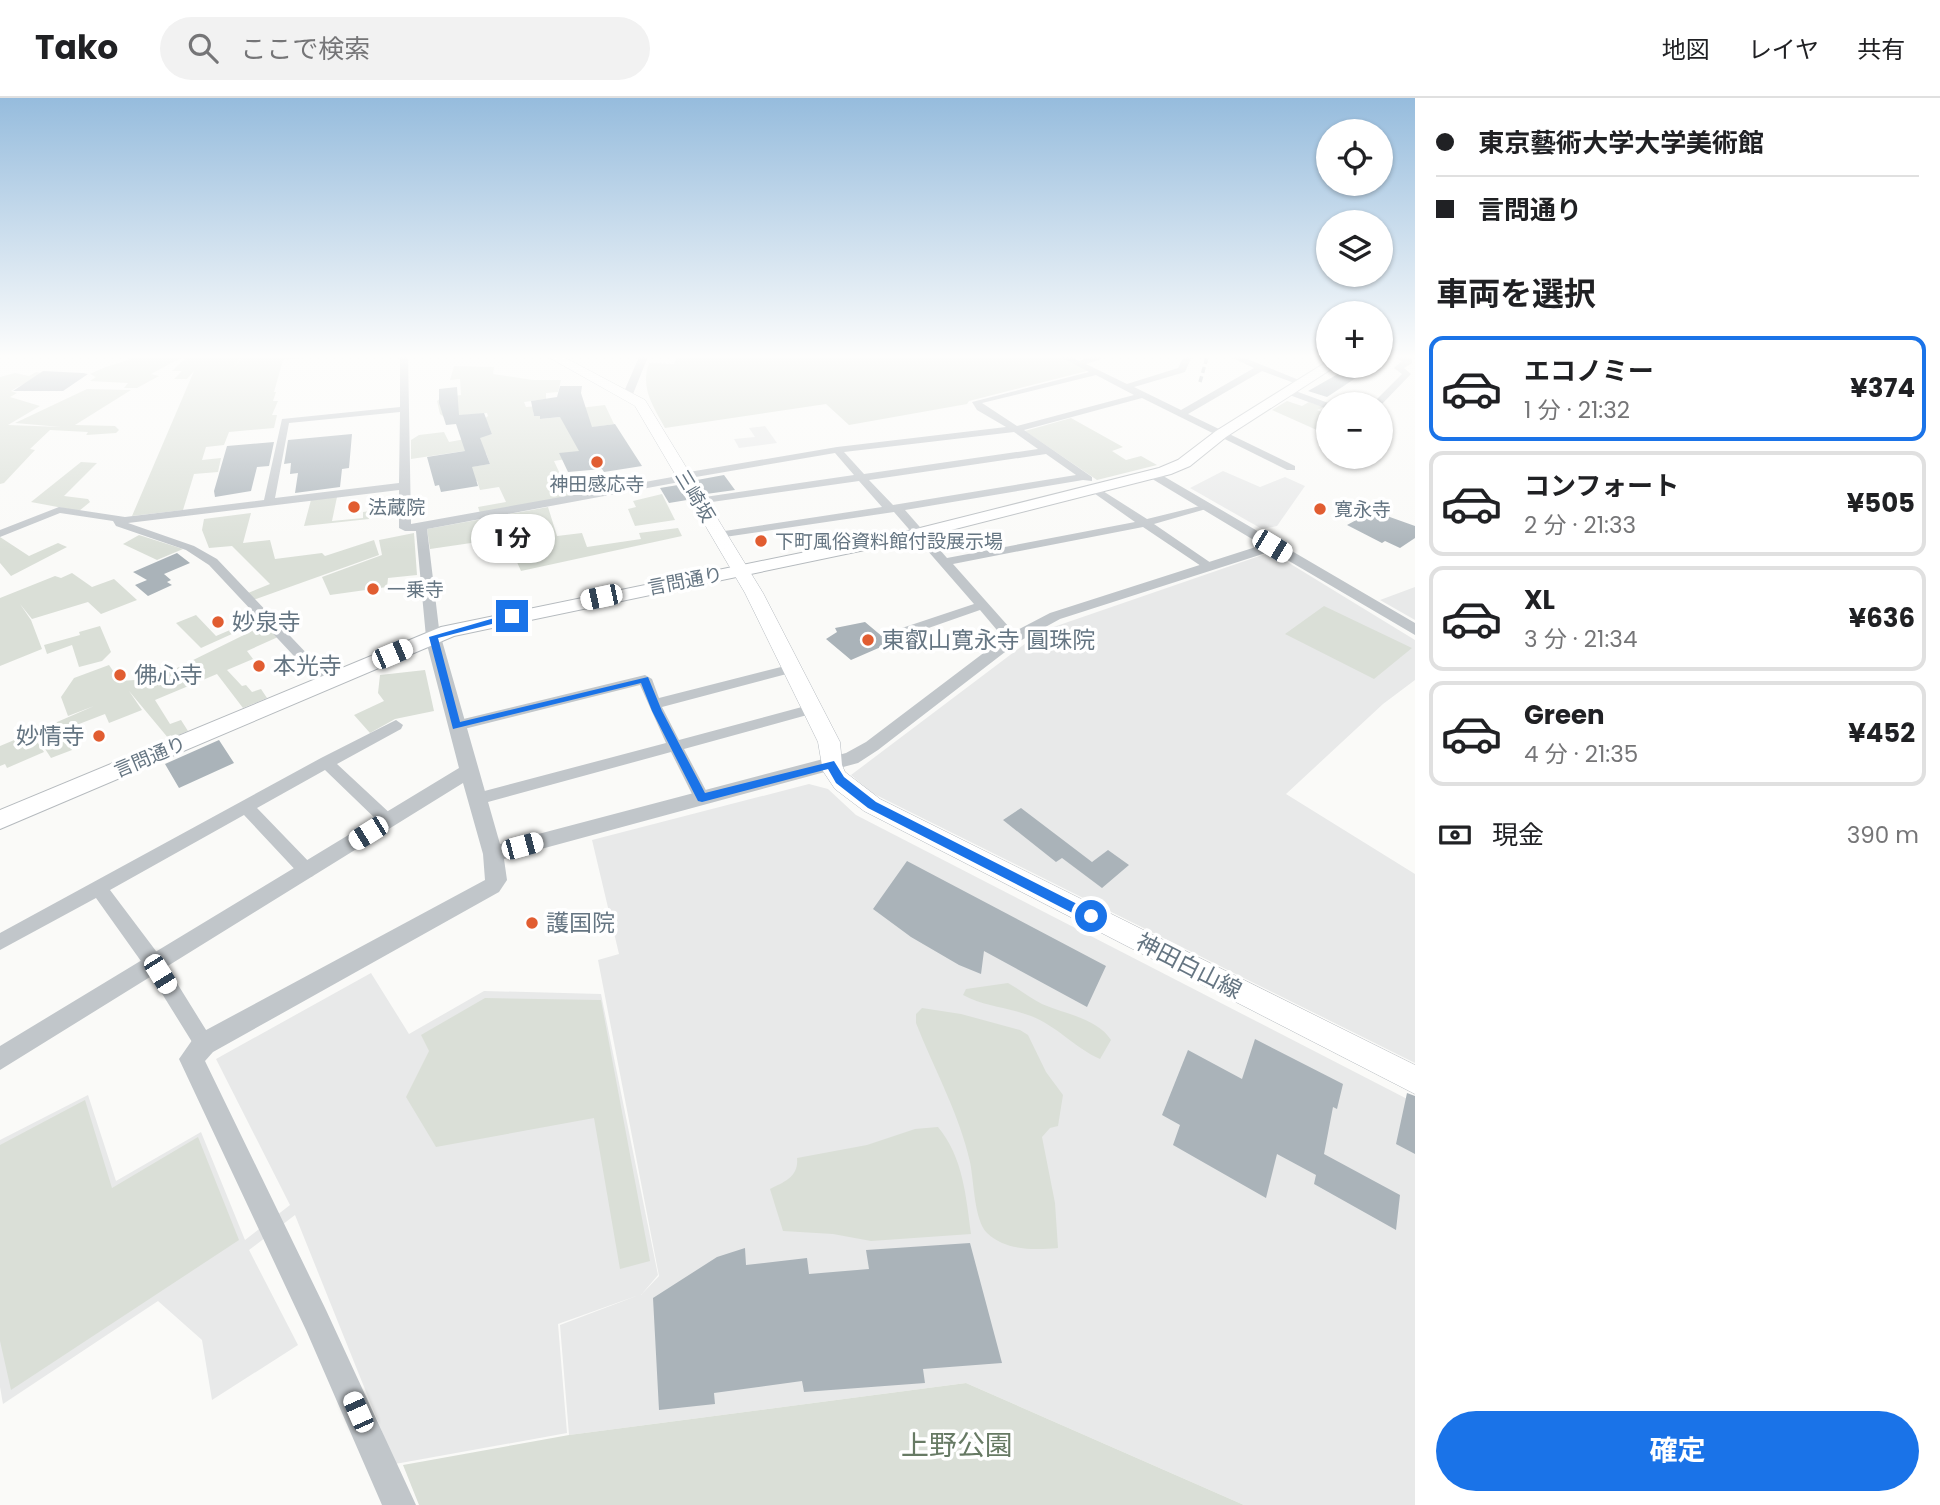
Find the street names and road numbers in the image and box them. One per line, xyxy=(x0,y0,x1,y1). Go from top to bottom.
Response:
street label: 三崎坂 xyxy=(669,465,721,527)
street label: 言問通り xyxy=(645,560,725,602)
street label: 言問通り xyxy=(110,730,190,784)
street label: 神田白山線 xyxy=(1131,926,1247,1006)

